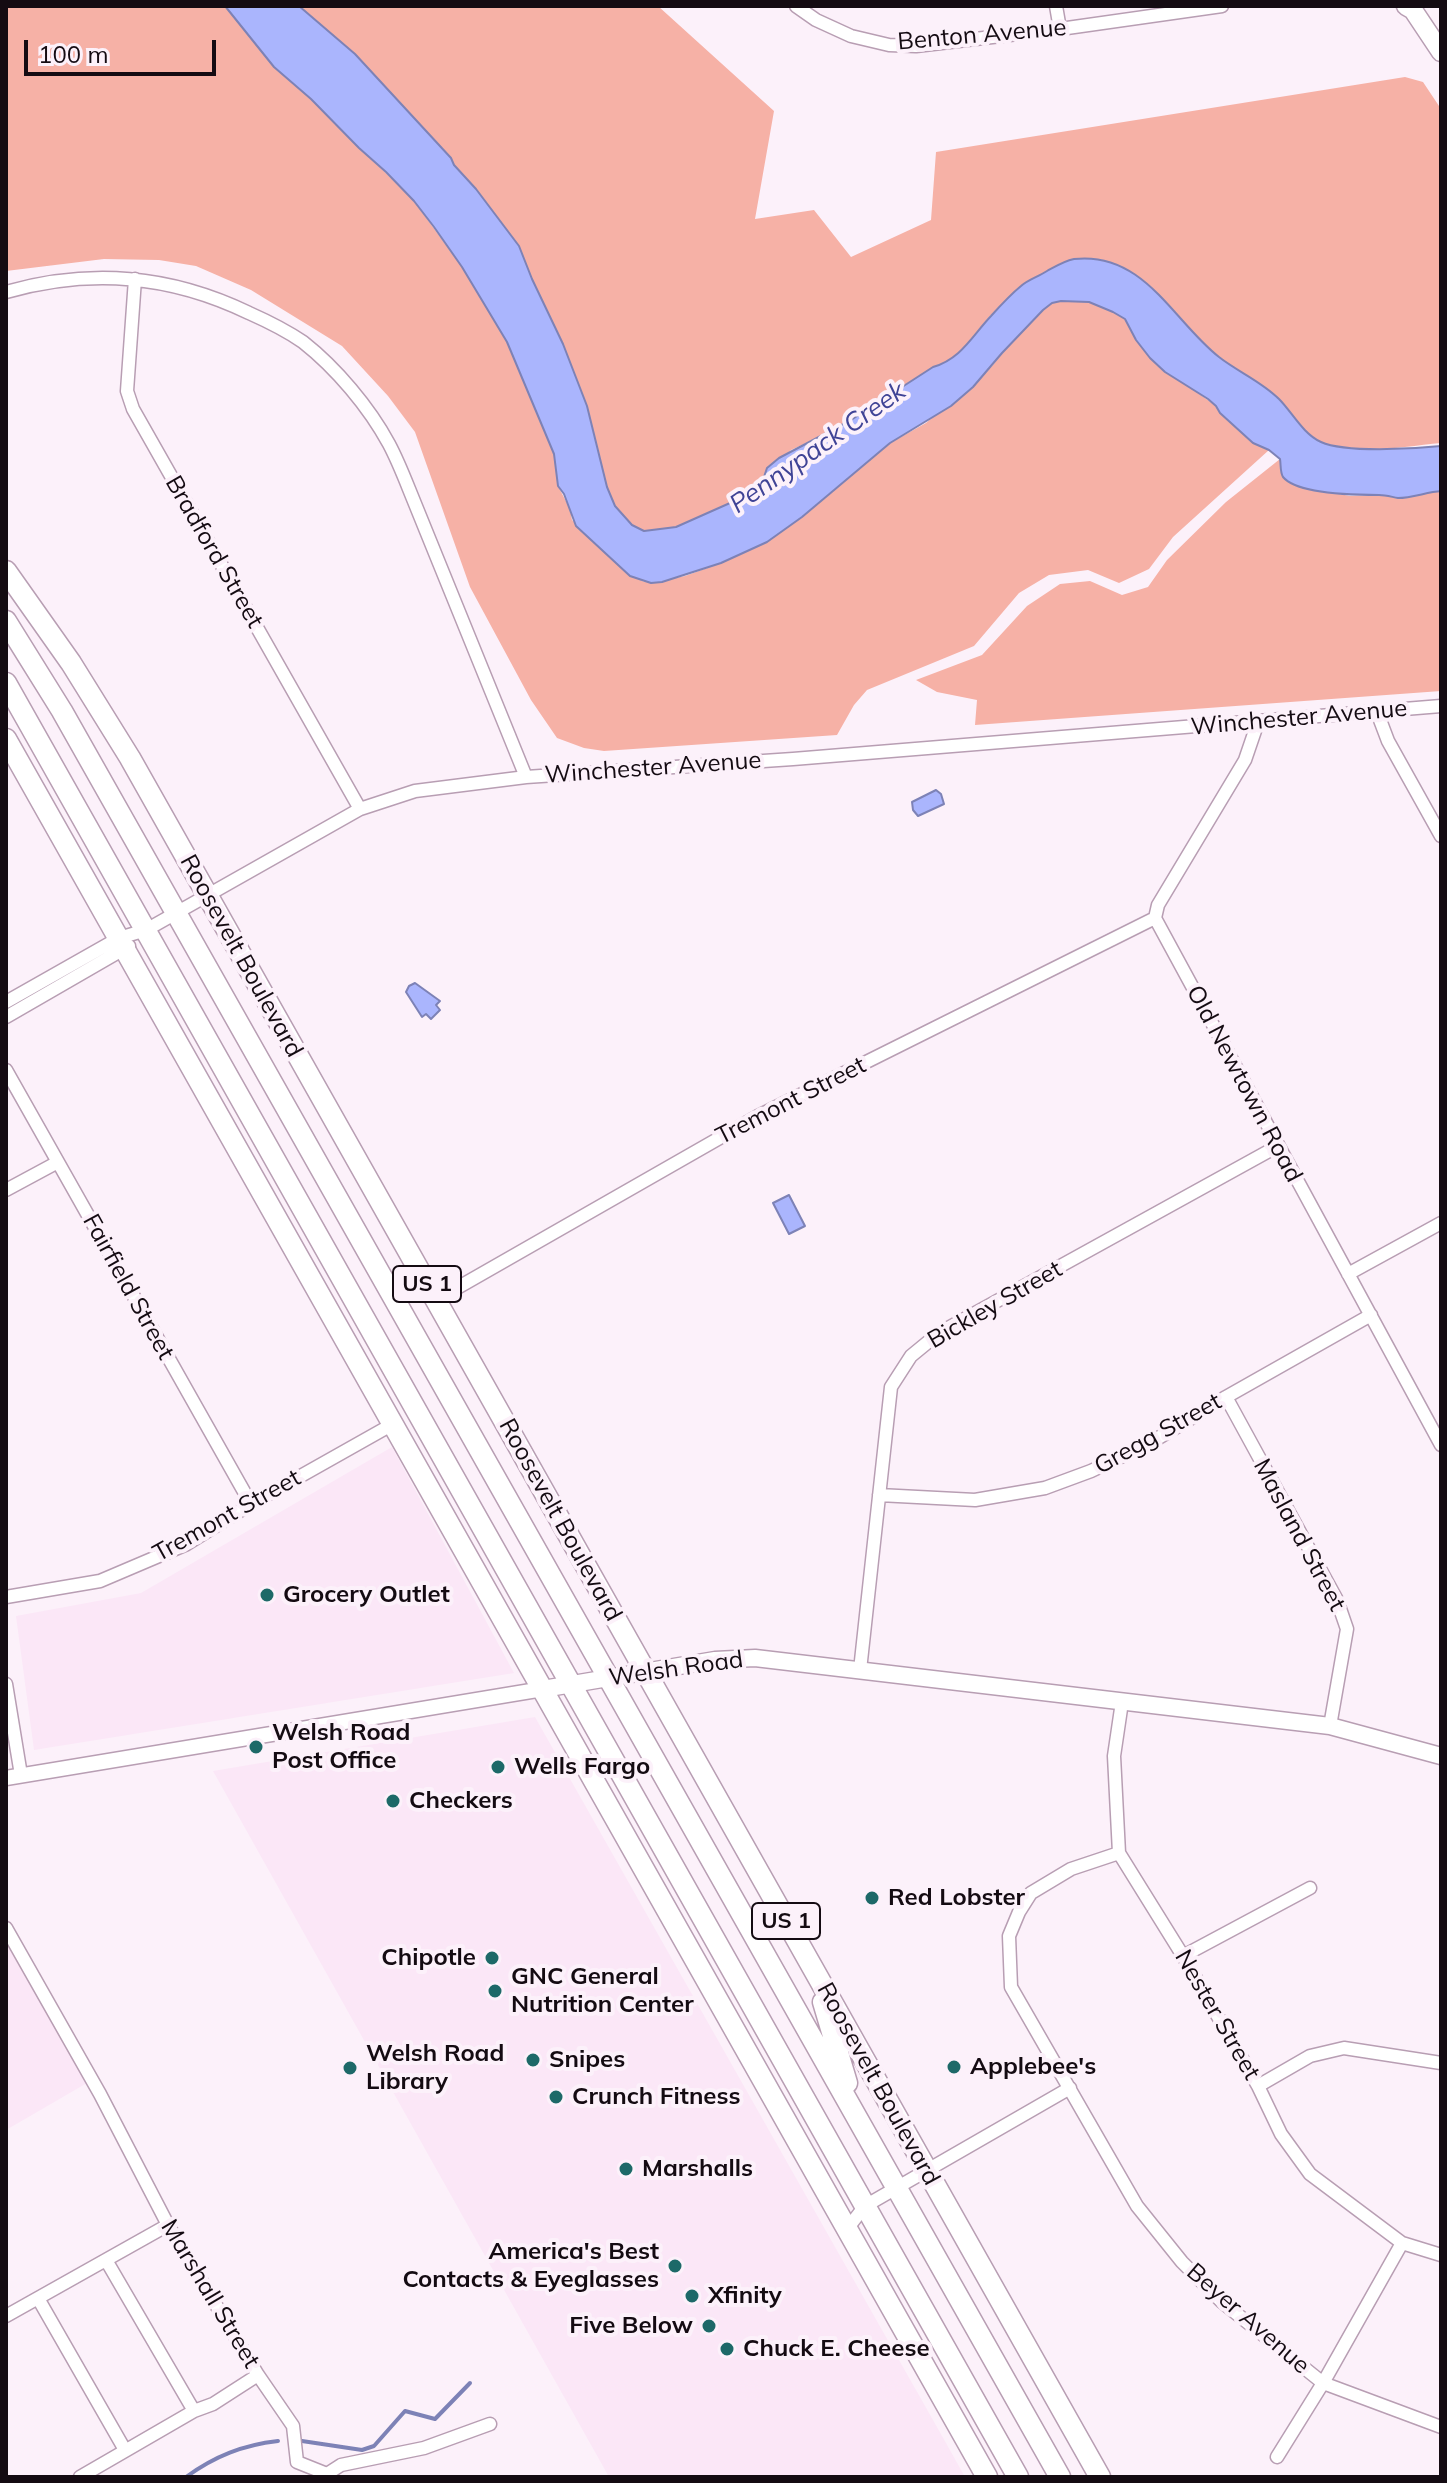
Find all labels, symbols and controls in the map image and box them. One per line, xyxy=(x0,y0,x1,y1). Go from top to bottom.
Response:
street label: Benton Avenue xyxy=(896,13,1068,57)
scale bar xyxy=(28,24,220,74)
text: 100 m xyxy=(38,39,109,69)
water label: Pennypack Creek xyxy=(724,376,912,520)
street label: Bradford Street xyxy=(159,471,269,633)
street label: Winchester Avenue xyxy=(1190,694,1408,742)
street label: Winchester Avenue xyxy=(544,746,762,790)
street label: Roosevelt Boulevard xyxy=(173,850,309,1062)
street label: Old Newtown Road xyxy=(1180,981,1308,1187)
street label: Tremont Street xyxy=(711,1051,871,1151)
street label: Fairfield Street xyxy=(76,1209,180,1365)
street label: Bickley Street xyxy=(923,1255,1067,1355)
road number: US 1 xyxy=(393,1266,461,1302)
street label: Gregg Street xyxy=(1089,1387,1227,1481)
street label: Roosevelt Boulevard xyxy=(492,1414,628,1626)
street label: Masland Street xyxy=(1247,1454,1351,1616)
street label: Tremont Street xyxy=(148,1464,306,1568)
place label: Grocery Outlet xyxy=(283,1581,450,1609)
marker: Grocery Outlet xyxy=(258,1586,276,1604)
street label: Welsh Road xyxy=(607,1645,745,1693)
place label: Welsh Road Post Office xyxy=(272,1719,410,1775)
marker: Welsh Road Post Office xyxy=(247,1738,265,1756)
place label: Wells Fargo xyxy=(514,1753,650,1781)
marker: Wells Fargo xyxy=(489,1758,507,1776)
place label: Checkers xyxy=(409,1787,513,1815)
marker: Checkers xyxy=(384,1792,402,1810)
place label: Red Lobster xyxy=(888,1884,1025,1912)
marker: Red Lobster xyxy=(863,1889,881,1907)
road number: US 1 xyxy=(752,1903,820,1939)
place label: Chipotle xyxy=(381,1944,476,1972)
street label: Nester Street xyxy=(1168,1945,1266,2085)
marker: Chipotle xyxy=(483,1949,501,1967)
place label: GNC General Nutrition Center xyxy=(511,1963,694,2019)
street label: Roosevelt Boulevard xyxy=(810,1978,946,2190)
marker: GNC General Nutrition Center xyxy=(486,1982,504,2000)
place label: Welsh Road Library xyxy=(366,2040,504,2096)
place label: Snipes xyxy=(549,2046,625,2074)
marker: Snipes xyxy=(524,2051,542,2069)
place label: Applebee's xyxy=(970,2053,1096,2081)
marker: Applebee's xyxy=(945,2058,963,2076)
marker: Welsh Road Library xyxy=(341,2059,359,2077)
place label: Crunch Fitness xyxy=(572,2083,741,2111)
marker: Crunch Fitness xyxy=(547,2088,565,2106)
place label: Marshalls xyxy=(642,2155,753,2183)
marker: Marshalls xyxy=(617,2160,635,2178)
street label: Marshall Street xyxy=(154,2215,266,2373)
place label: America's Best Contacts & Eyeglasses xyxy=(402,2238,659,2294)
marker: America's Best Contacts & Eyeglasses xyxy=(666,2257,684,2275)
street label: Beyer Avenue xyxy=(1181,2258,1315,2380)
place label: Xfinity xyxy=(708,2282,782,2310)
marker: Xfinity xyxy=(683,2287,701,2305)
place label: Five Below xyxy=(569,2312,693,2340)
marker: Five Below xyxy=(700,2317,718,2335)
place label: Chuck E. Cheese xyxy=(743,2335,930,2363)
marker: Chuck E. Cheese xyxy=(718,2340,736,2358)

